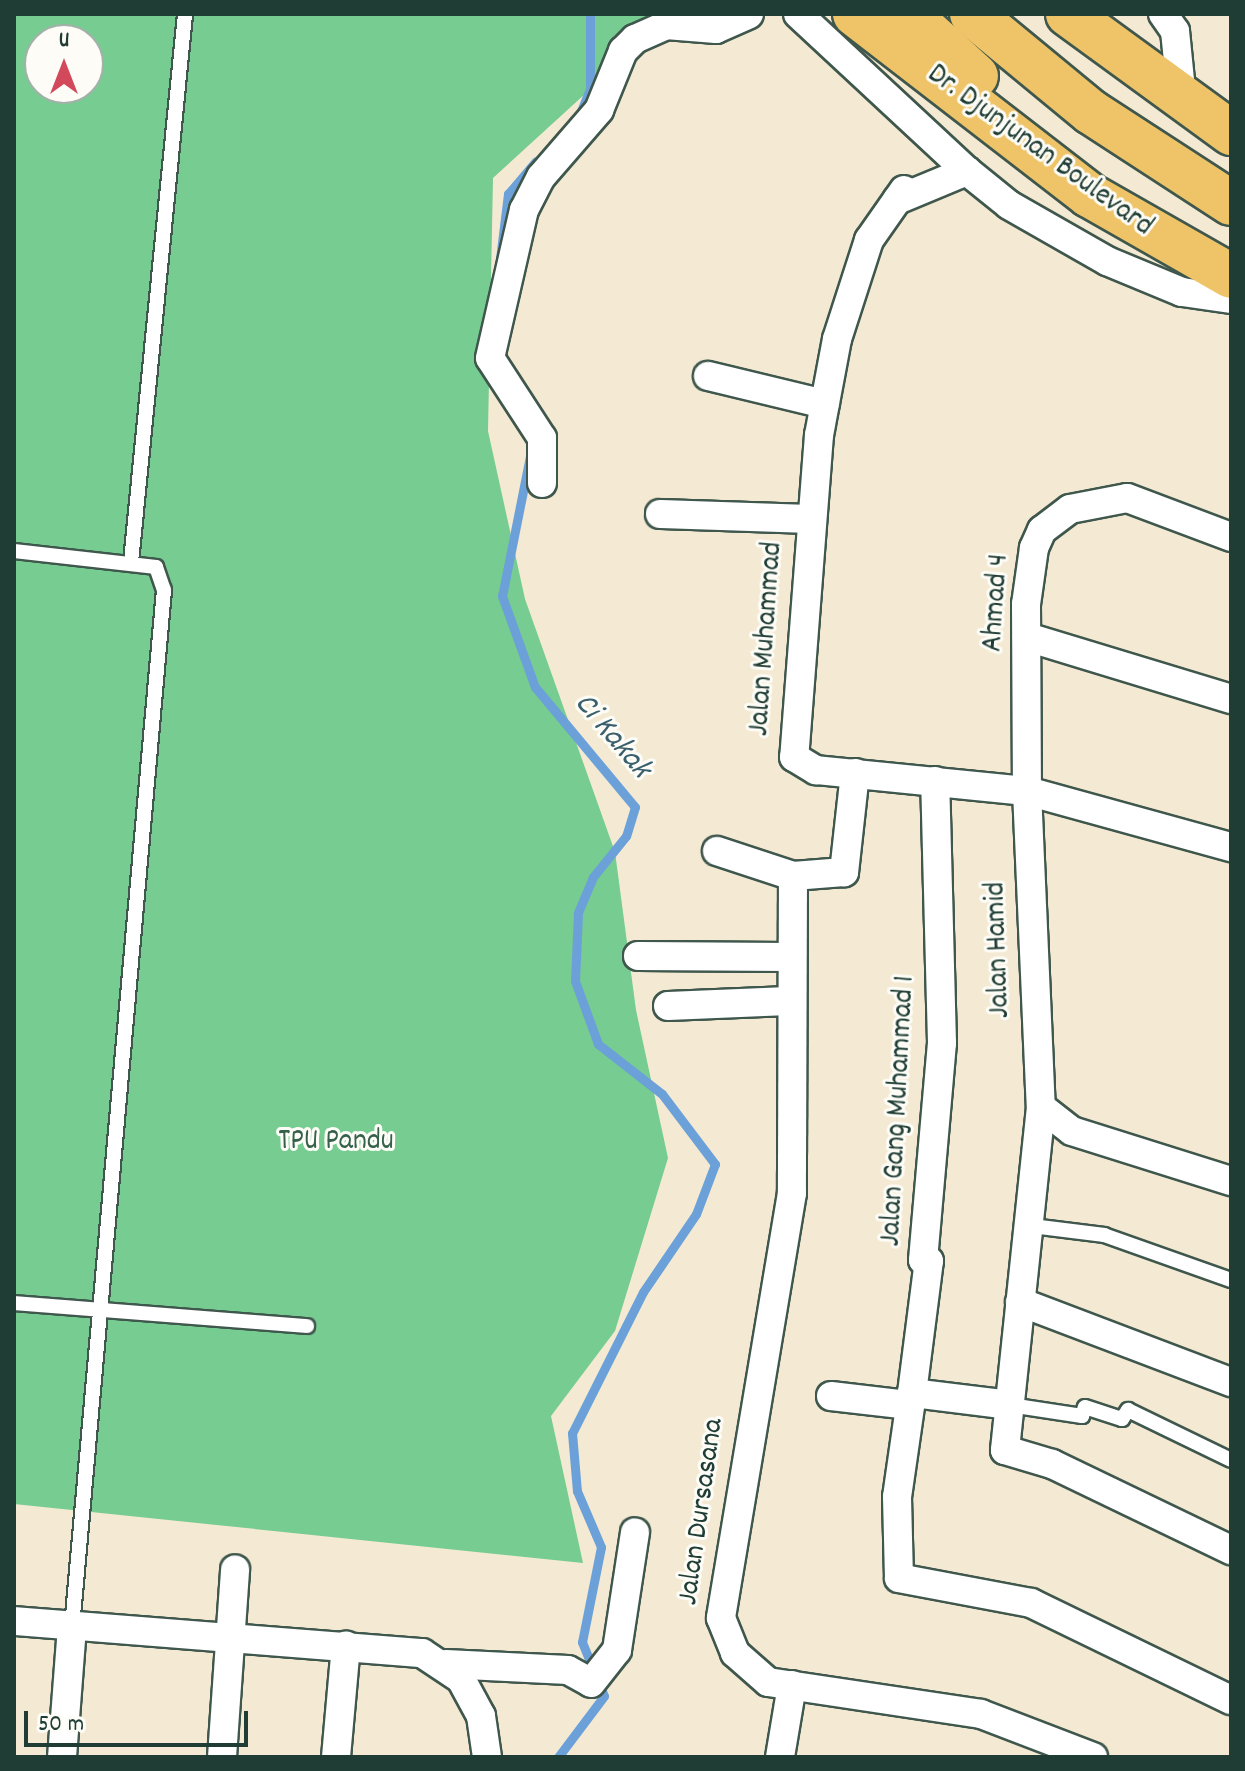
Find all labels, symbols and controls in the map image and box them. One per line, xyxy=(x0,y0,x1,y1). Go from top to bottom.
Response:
north arrow xyxy=(24,24,104,104)
text: U xyxy=(59,26,69,57)
street label: Dr. Djunjunan Boulevard xyxy=(919,58,1159,246)
street label: Jalan Muhammad xyxy=(743,541,793,737)
street label: Ahmad 4 xyxy=(977,553,1019,653)
water label: Ci Kakak xyxy=(564,686,658,788)
street label: Jalan Hamid xyxy=(980,881,1020,1019)
street label: Jalan Gang Muhammad 1 xyxy=(875,975,925,1247)
park label: TPU Pandu xyxy=(278,1125,394,1161)
street label: Jalan Dursasana xyxy=(672,1417,734,1607)
scale bar xyxy=(28,1695,252,1745)
text: 50 m xyxy=(38,1708,84,1742)

